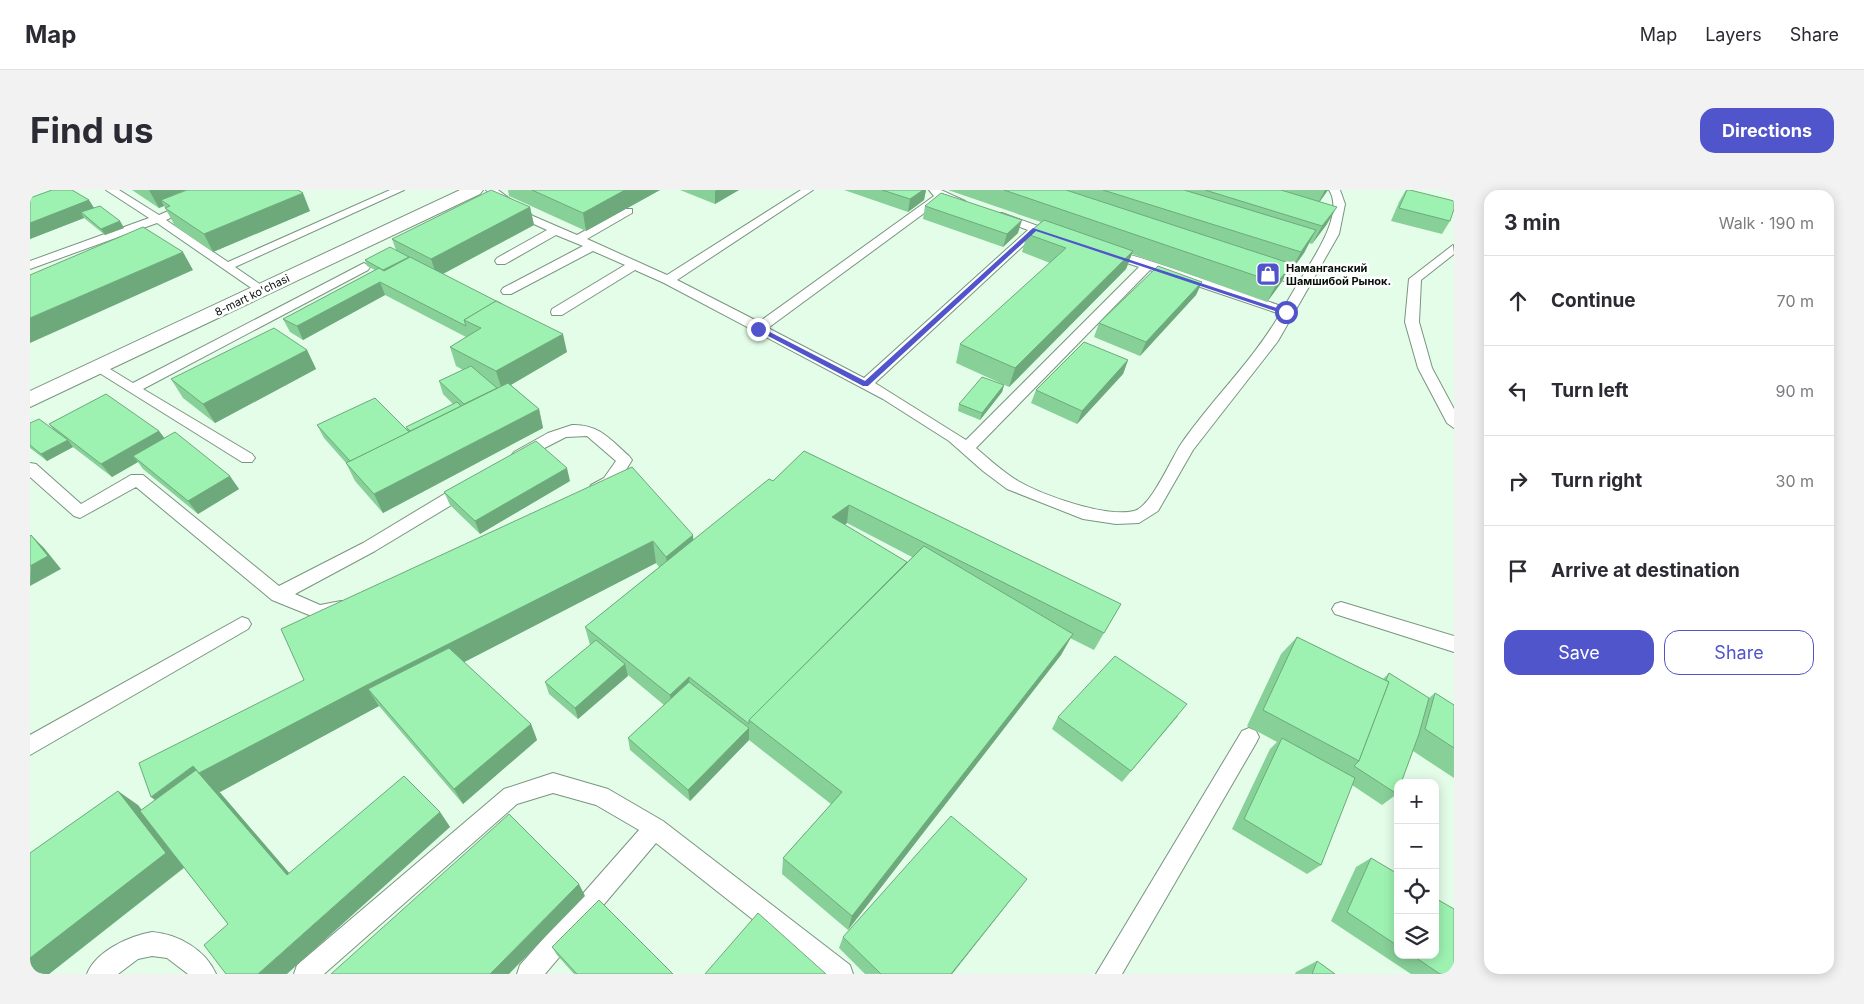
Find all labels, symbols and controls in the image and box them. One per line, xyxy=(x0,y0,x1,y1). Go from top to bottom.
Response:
text: Map xyxy=(25,20,76,49)
text: Map xyxy=(1640,24,1677,45)
text: Layers xyxy=(1705,24,1762,45)
text: Share xyxy=(1790,24,1839,45)
button: Directions xyxy=(1700,108,1834,153)
text: Find us xyxy=(30,109,154,151)
text: 3 min xyxy=(1504,210,1560,235)
text: Walk · 190 m xyxy=(1719,213,1814,233)
shop icon: Наманганский Шамшибой Рынок. xyxy=(1255,261,1281,287)
place label: Наманганский Шамшибой Рынок. xyxy=(1286,261,1391,288)
street label: 8-mart ko'chasi xyxy=(212,271,292,319)
icon: ahead xyxy=(1504,287,1532,315)
text: Continue xyxy=(1551,289,1636,312)
text: 70 m xyxy=(1777,291,1814,311)
route start xyxy=(1275,301,1298,324)
route end xyxy=(747,318,770,341)
icon: left xyxy=(1504,377,1532,405)
text: Turn left xyxy=(1551,379,1629,402)
text: 90 m xyxy=(1775,381,1814,401)
icon: right xyxy=(1504,467,1532,495)
text: Turn right xyxy=(1551,469,1642,492)
text: 30 m xyxy=(1776,471,1814,491)
icon: arrive xyxy=(1504,557,1532,585)
text: Arrive at destination xyxy=(1551,559,1740,582)
button: Save xyxy=(1504,630,1654,675)
button: Share xyxy=(1664,630,1814,675)
map controls xyxy=(1394,779,1439,959)
button: + xyxy=(1394,779,1439,824)
button: − xyxy=(1394,824,1439,869)
button: locate xyxy=(1394,869,1439,914)
button: layers xyxy=(1394,914,1439,959)

